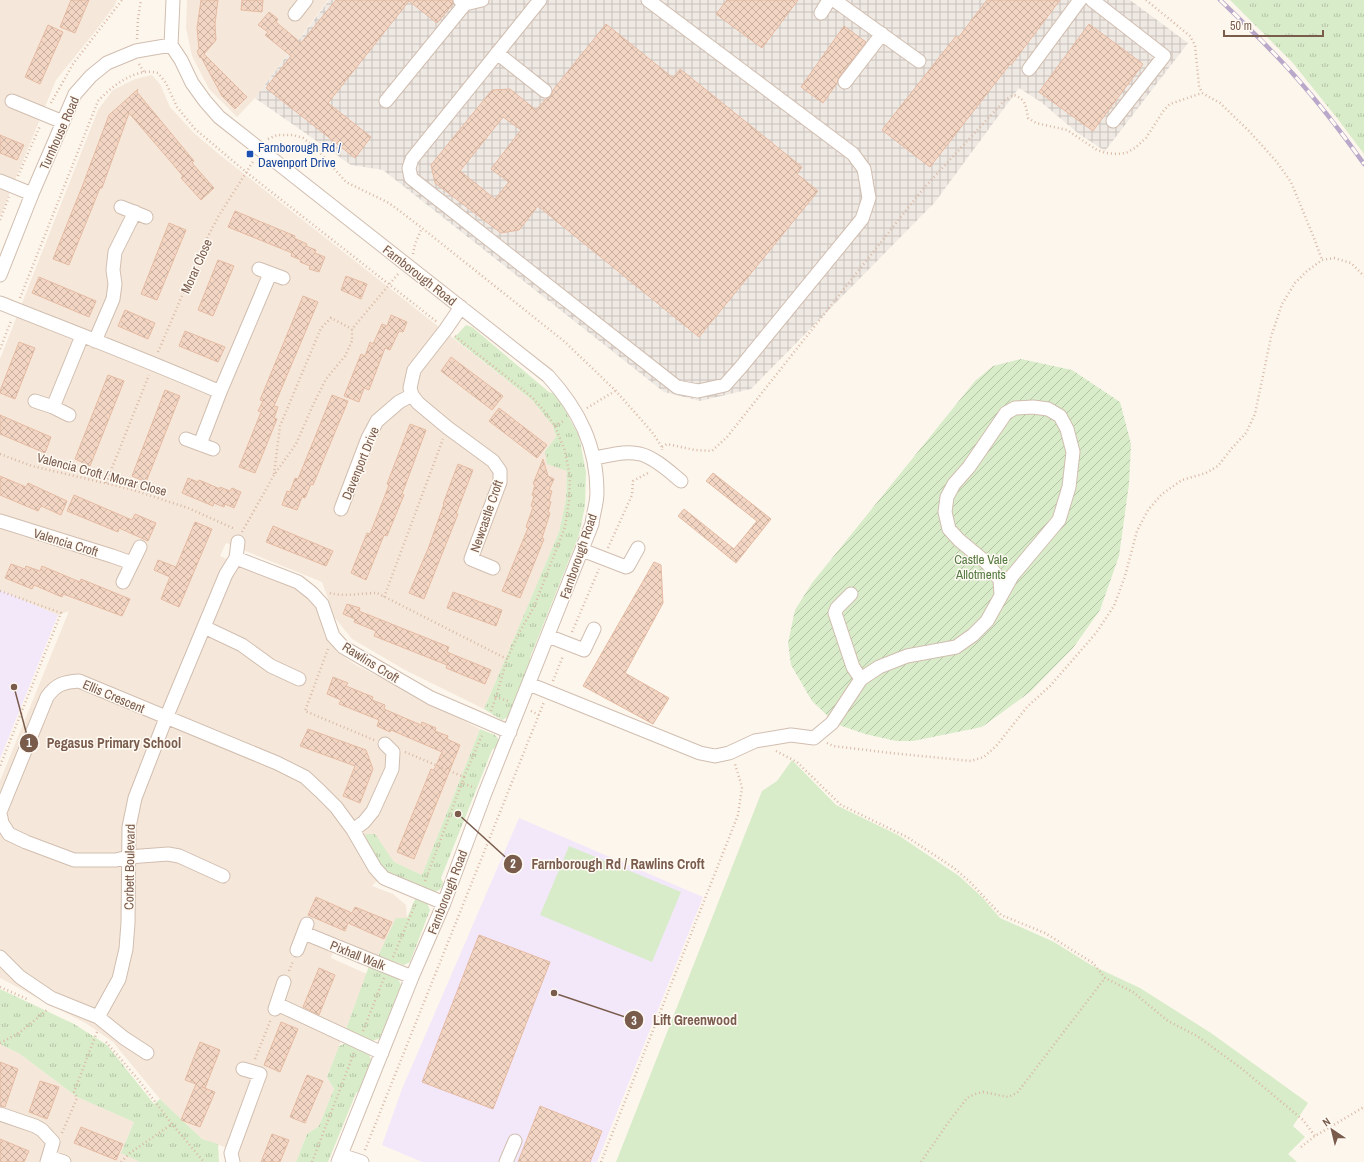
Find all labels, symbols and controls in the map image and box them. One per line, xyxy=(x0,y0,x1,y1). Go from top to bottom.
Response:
scale bar xyxy=(1224,12,1323,38)
text: 50 m xyxy=(1230,18,1252,34)
street label: Turnhouse Road xyxy=(36,94,83,173)
place label: Farnborough Rd / Davenport Drive xyxy=(258,139,341,171)
marker: Farnborough Rd / Davenport Drive xyxy=(245,149,255,159)
street label: Morar Close xyxy=(177,236,216,296)
street label: Farnborough Road xyxy=(379,241,460,310)
street label: Davenport Drive xyxy=(338,424,383,502)
street label: Valencia Croft / Morar Close xyxy=(35,449,169,500)
street label: Newcastle Croft xyxy=(466,478,507,554)
street label: Farnborough Road xyxy=(556,511,601,601)
street label: Valencia Croft xyxy=(31,525,100,560)
park label: Castle Vale Allotments xyxy=(954,551,1008,583)
street label: Rawlins Croft xyxy=(339,638,402,687)
street label: Ellis Crescent xyxy=(80,676,147,717)
callout: Pegasus Primary School xyxy=(19,730,189,756)
text: Pegasus Primary School xyxy=(47,734,181,752)
text: 1 xyxy=(26,735,32,751)
street label: Corbett Boulevard xyxy=(120,824,139,910)
street label: Farnborough Road xyxy=(424,848,471,937)
callout: Farnborough Rd / Rawlins Croft xyxy=(503,851,712,877)
text: Farnborough Rd / Rawlins Croft xyxy=(532,855,705,873)
text: 2 xyxy=(510,856,516,872)
street label: Pixhall Walk xyxy=(328,937,389,975)
callout: Lift Greenwood xyxy=(624,1007,745,1033)
text: Lift Greenwood xyxy=(653,1011,737,1029)
text: 3 xyxy=(631,1013,637,1029)
north arrow xyxy=(1312,1110,1352,1150)
text: N xyxy=(1320,1114,1333,1129)

